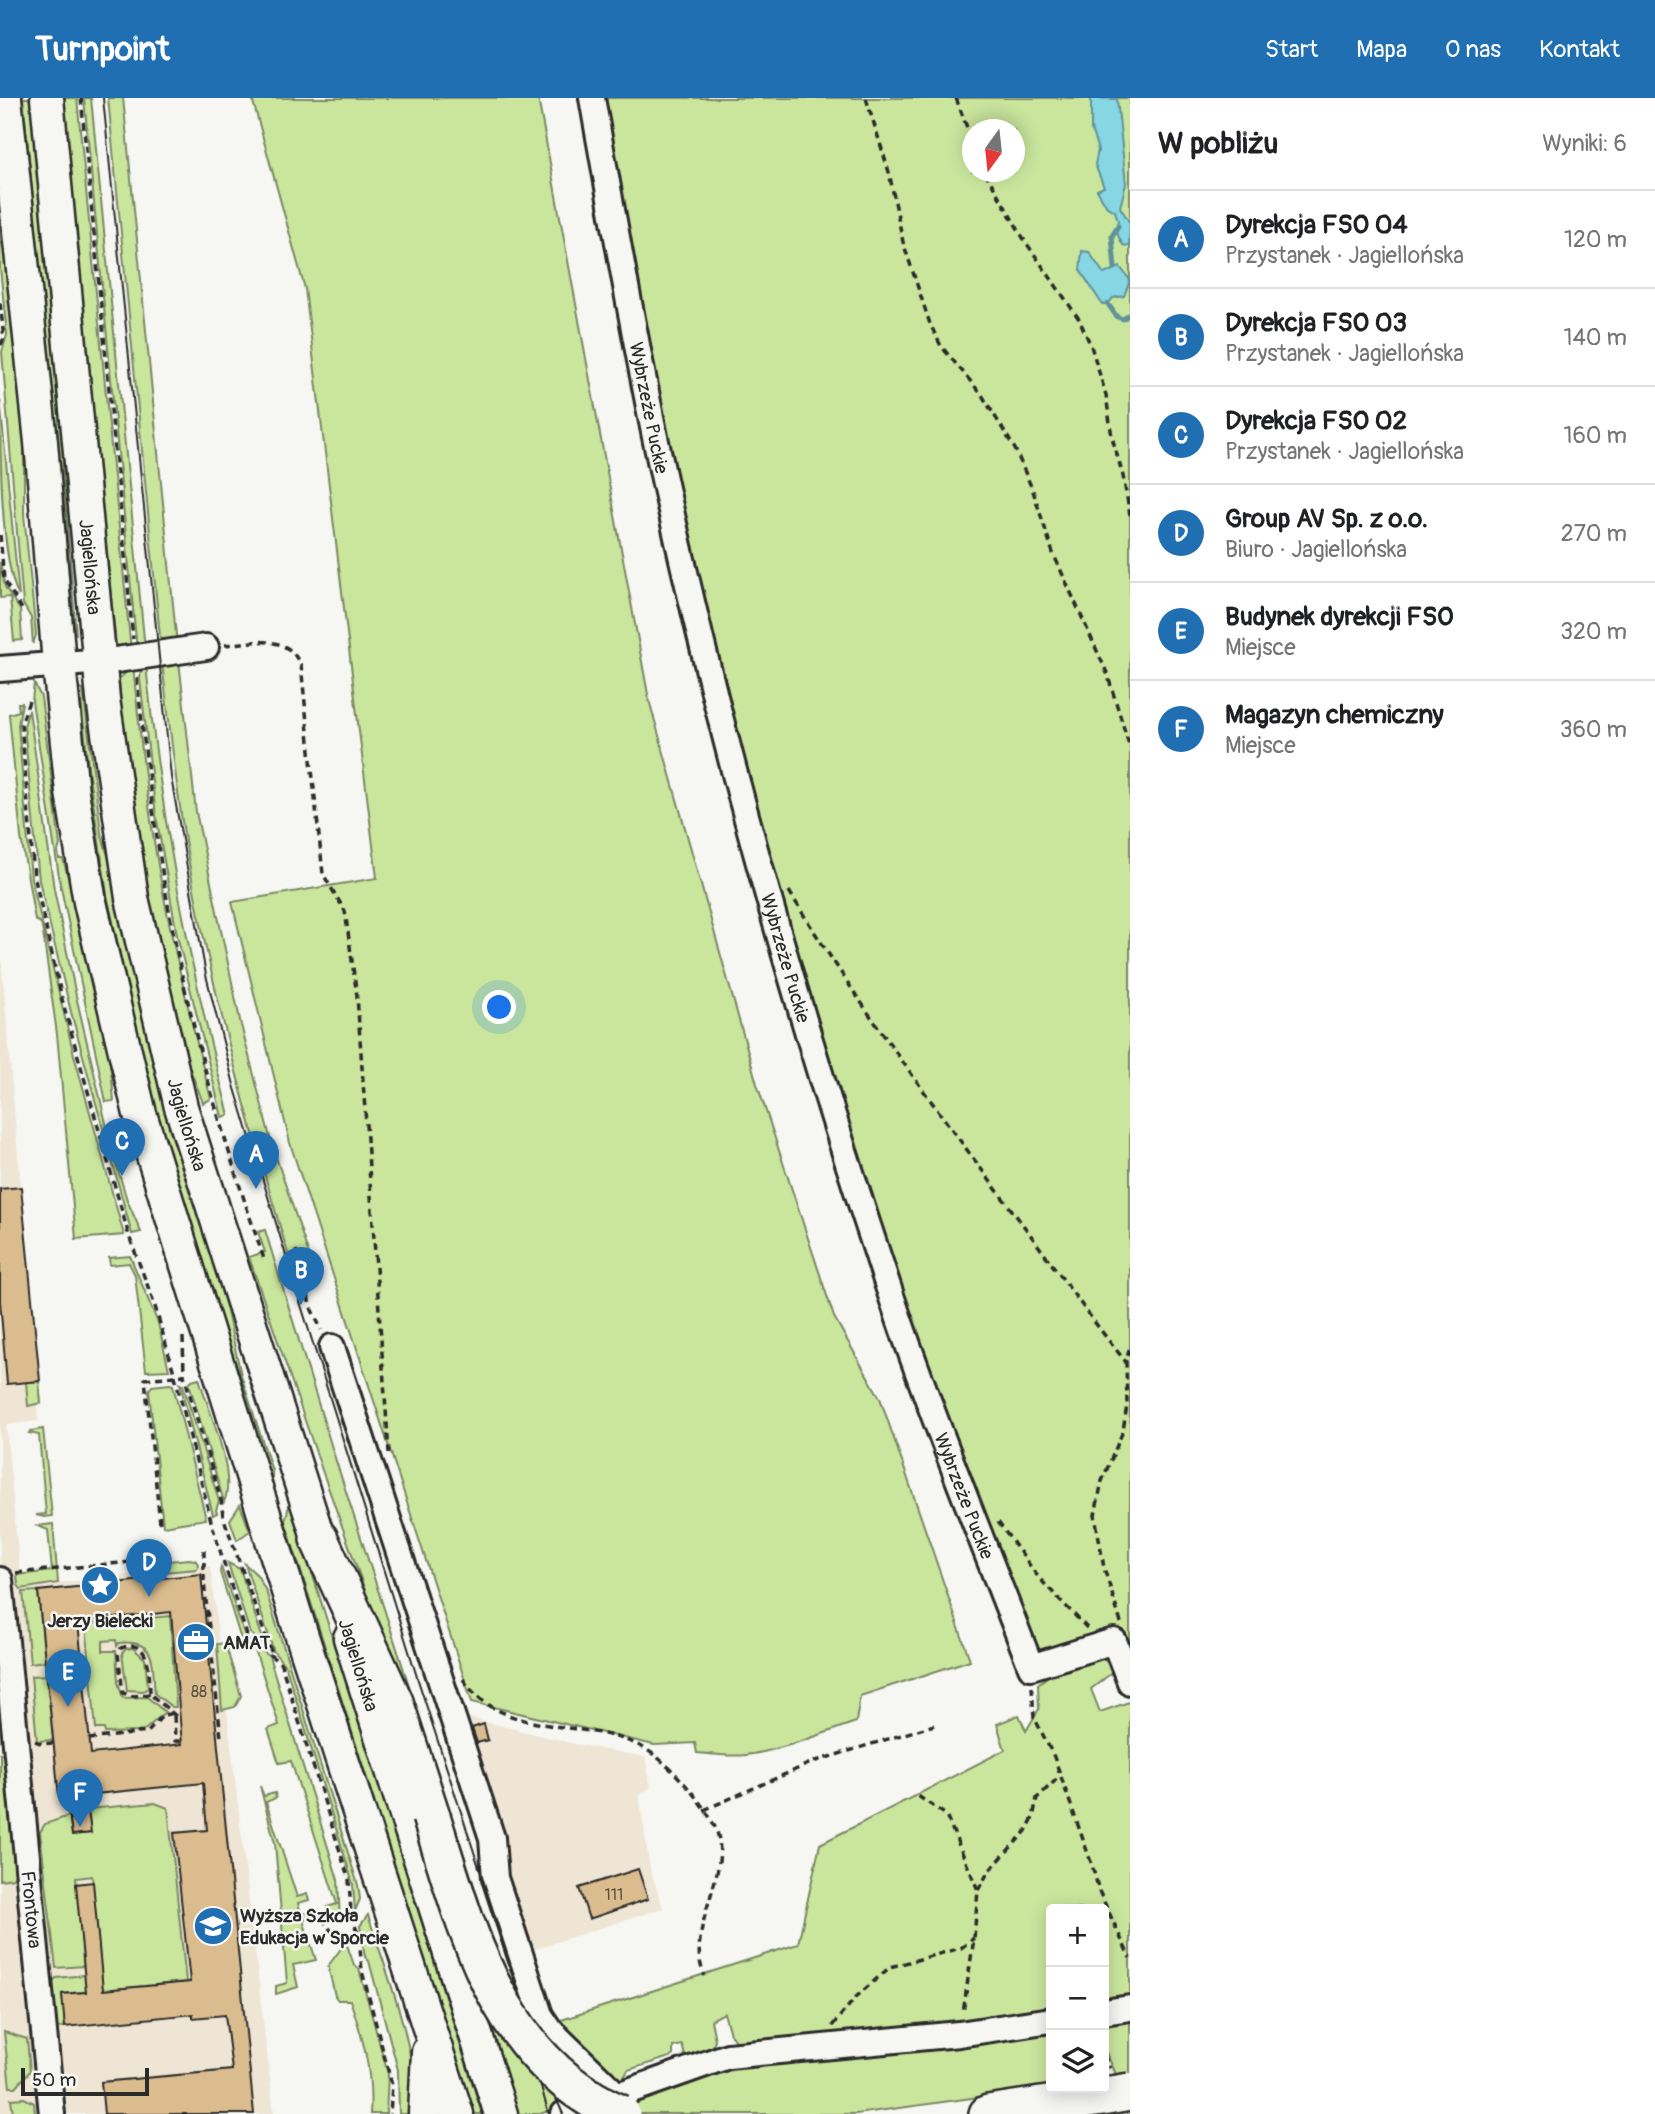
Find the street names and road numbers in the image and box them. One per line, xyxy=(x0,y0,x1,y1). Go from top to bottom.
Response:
street label: Wybrzeże Puckie xyxy=(624,340,674,477)
street label: Jagiellońska xyxy=(73,518,106,616)
street label: Wybrzeże Puckie xyxy=(755,891,815,1026)
street label: Jagiellońska xyxy=(162,1076,212,1174)
street label: Wybrzeże Puckie xyxy=(928,1430,999,1563)
street label: Jagiellońska xyxy=(333,1616,384,1715)
street label: Frontowa xyxy=(15,1870,47,1950)

